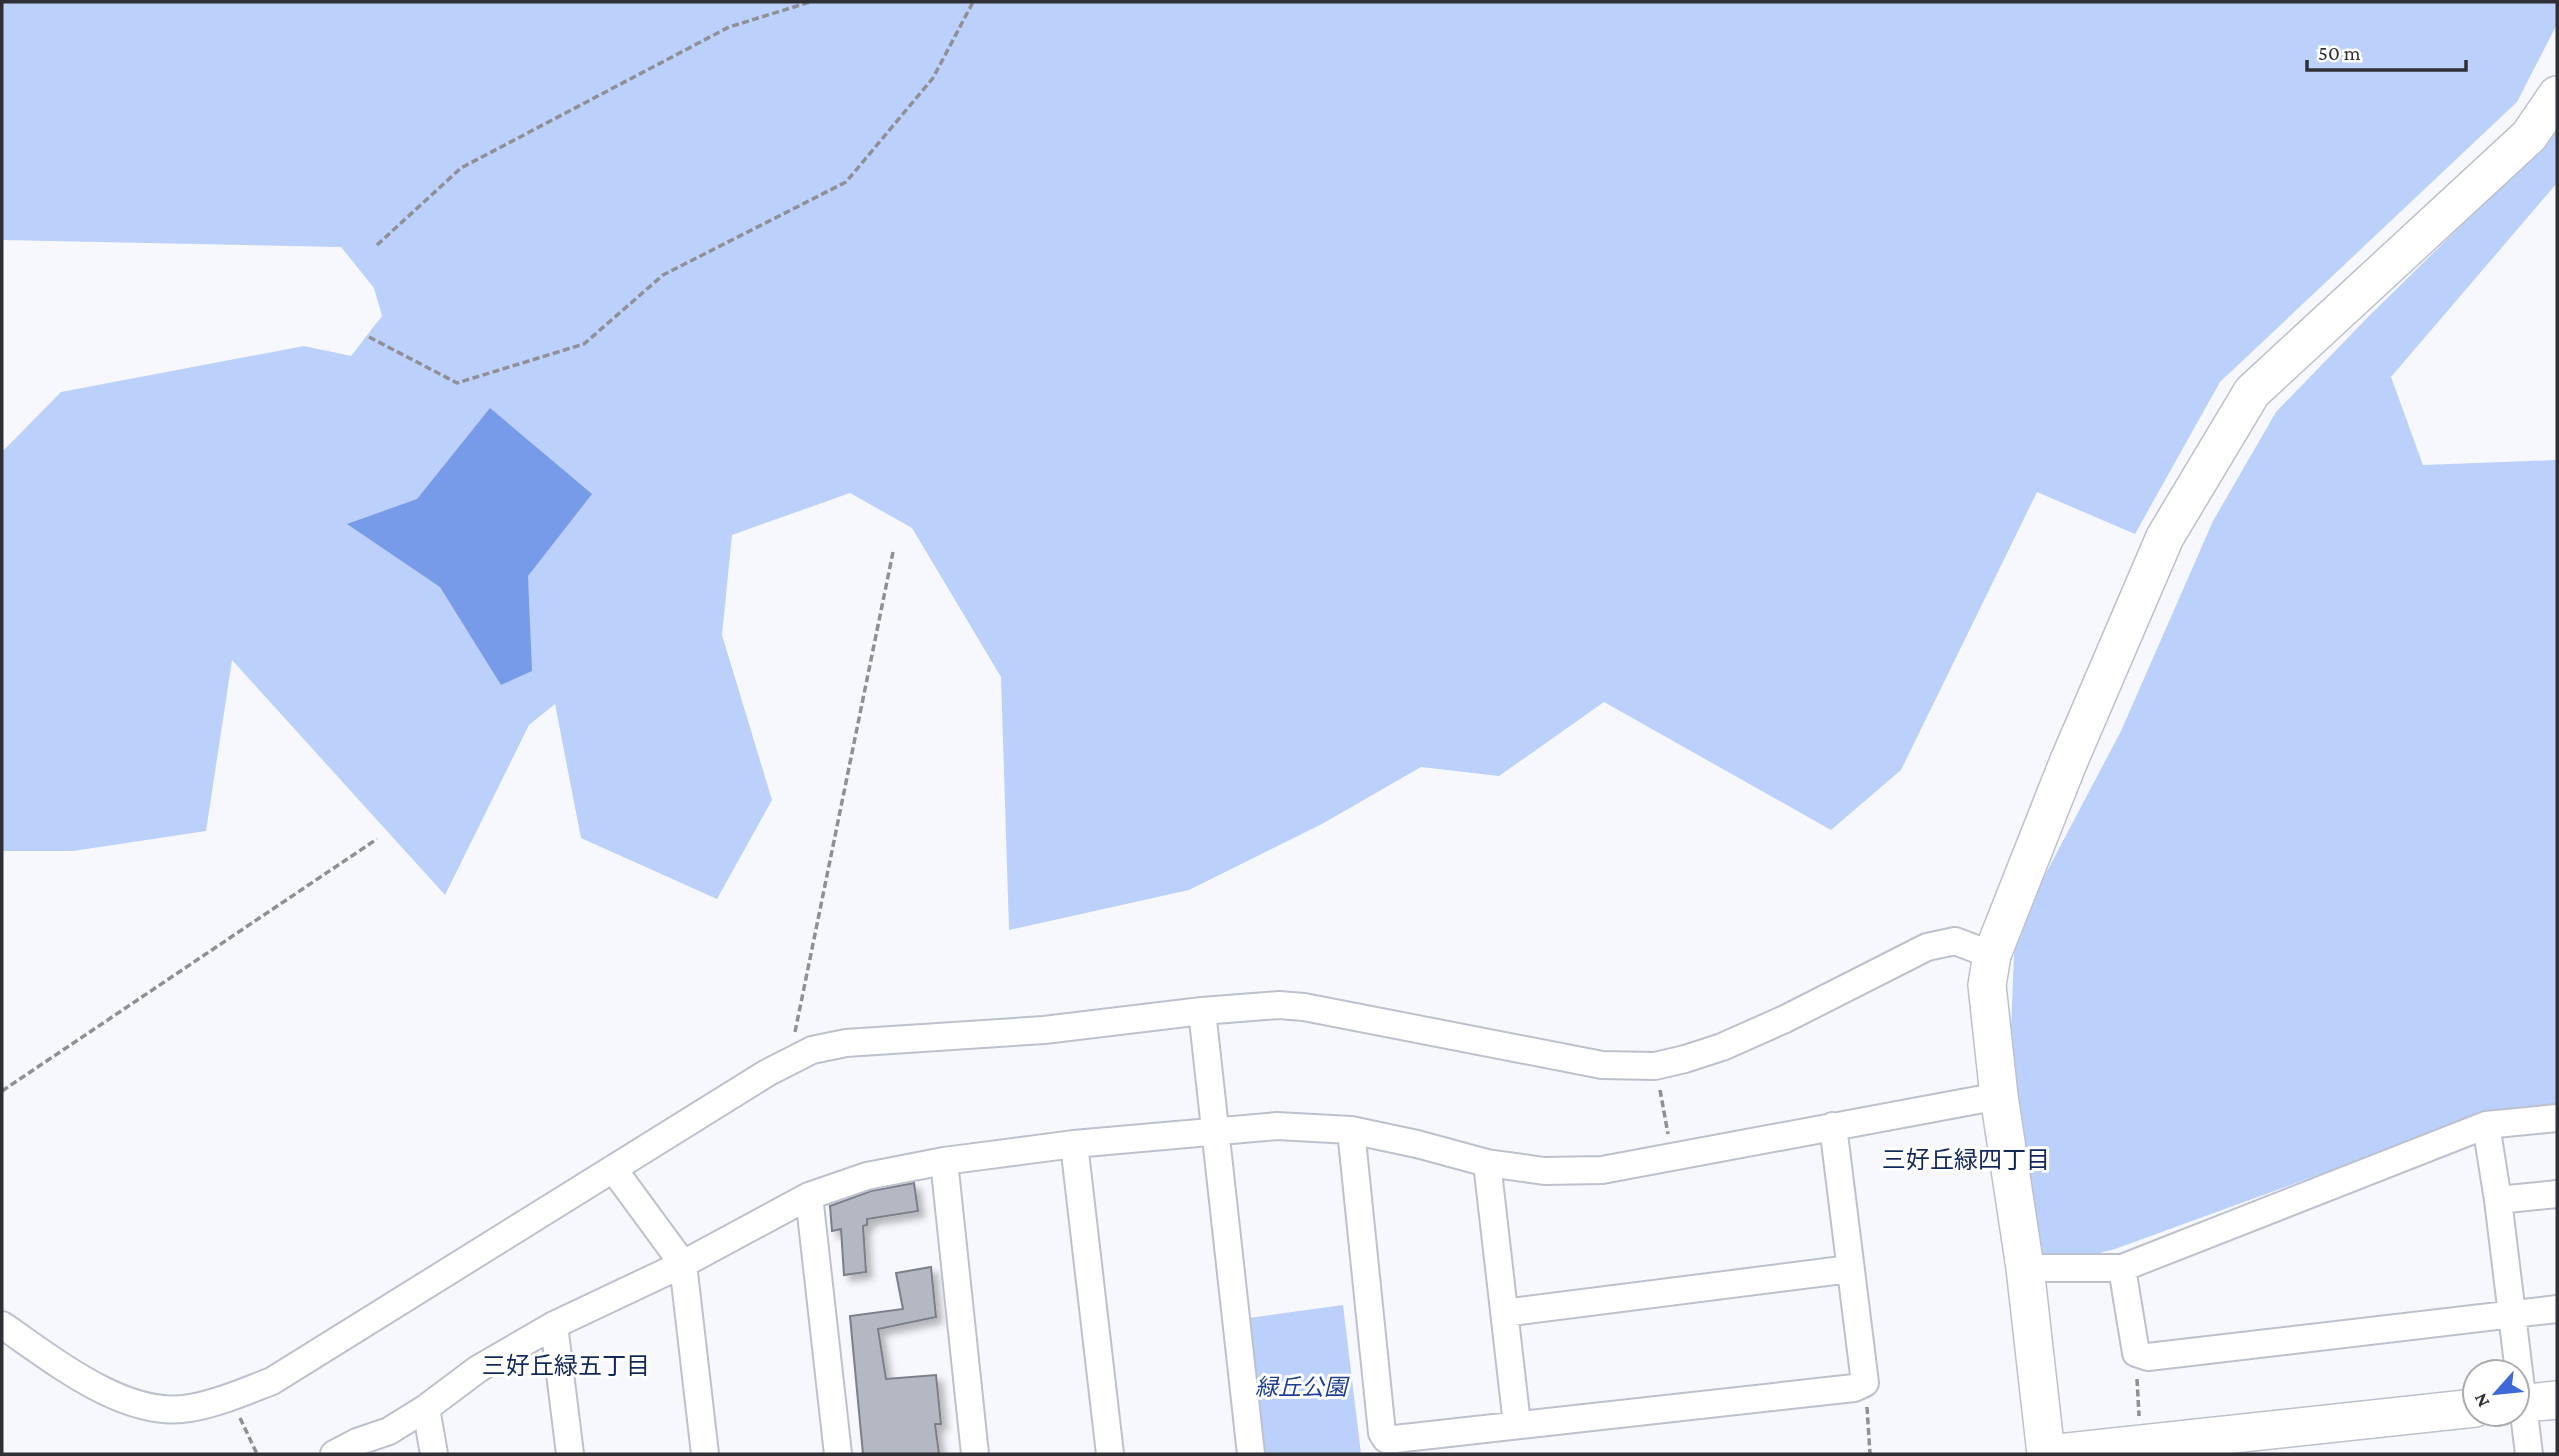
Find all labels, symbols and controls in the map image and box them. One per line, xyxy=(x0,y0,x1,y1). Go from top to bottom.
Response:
scale bar xyxy=(2307,28,2466,72)
text: 50 m xyxy=(2318,41,2361,65)
district label: 三好丘緑四丁目 xyxy=(1882,1146,2050,1173)
district label: 三好丘緑五丁目 xyxy=(482,1352,650,1379)
north arrow xyxy=(2461,1358,2531,1428)
park label: 緑丘公園 xyxy=(1255,1374,1350,1400)
text: N xyxy=(2469,1390,2494,1411)

